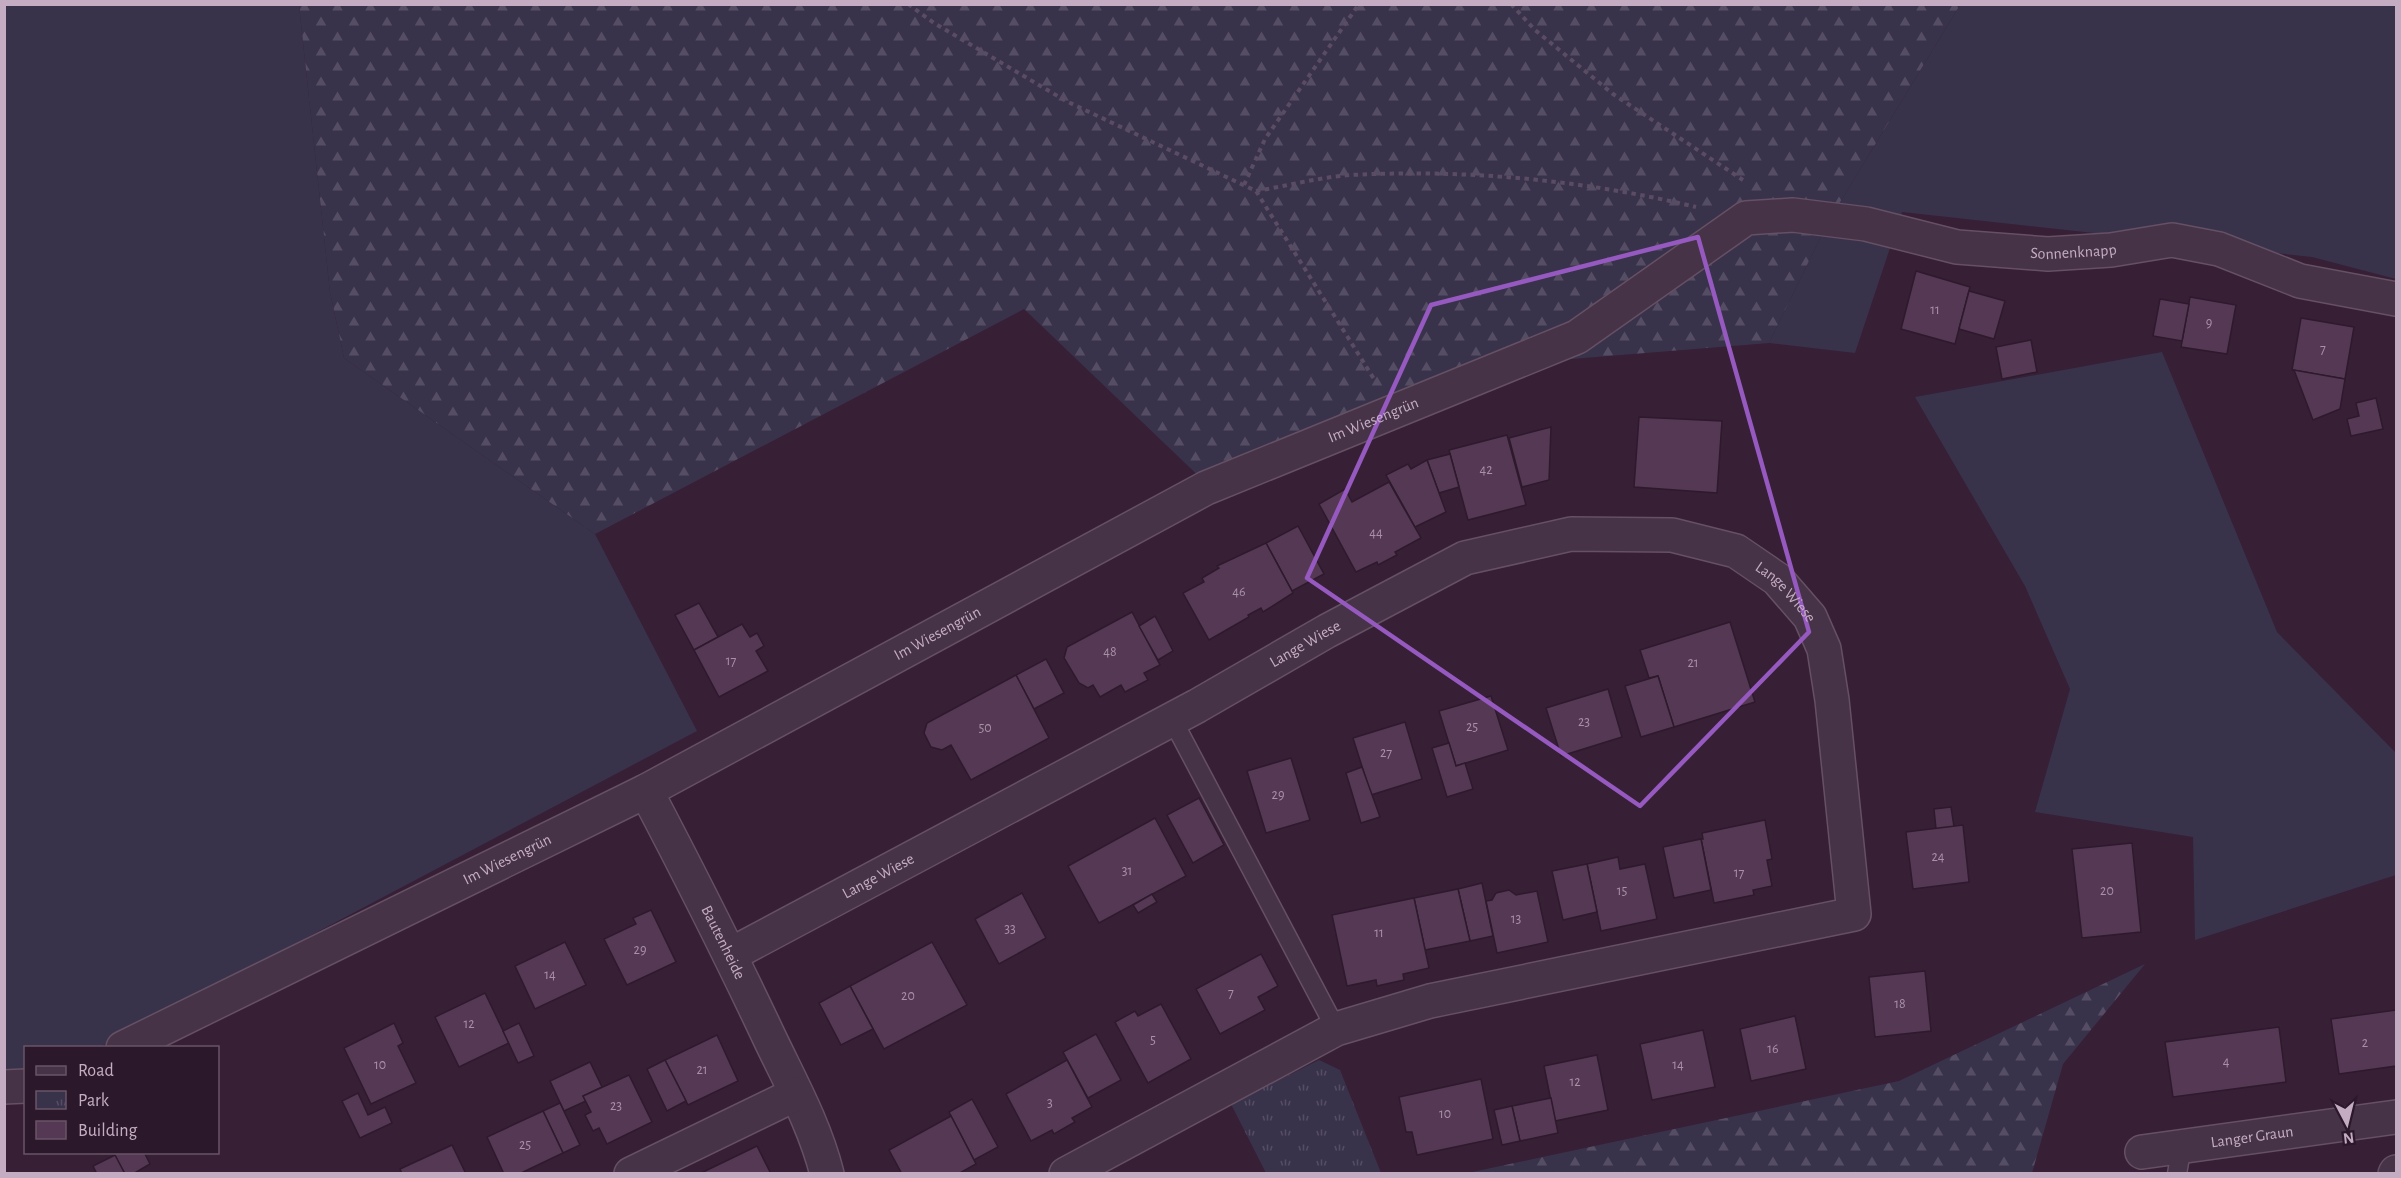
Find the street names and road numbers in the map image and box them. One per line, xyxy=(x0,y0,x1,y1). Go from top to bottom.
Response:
street label: Sonnenknapp xyxy=(2030,241,2118,262)
street label: Im Wiesengrün xyxy=(1326,394,1421,445)
street label: Lange Wiese xyxy=(1753,559,1819,624)
street label: Im Wiesengrün xyxy=(891,603,983,663)
street label: Lange Wiese xyxy=(1267,617,1343,670)
street label: Im Wiesengrün xyxy=(461,831,554,888)
street label: Lange Wiese xyxy=(840,850,917,902)
street label: Bautenheide xyxy=(698,903,748,982)
street label: Langer Graun xyxy=(2210,1123,2294,1150)

